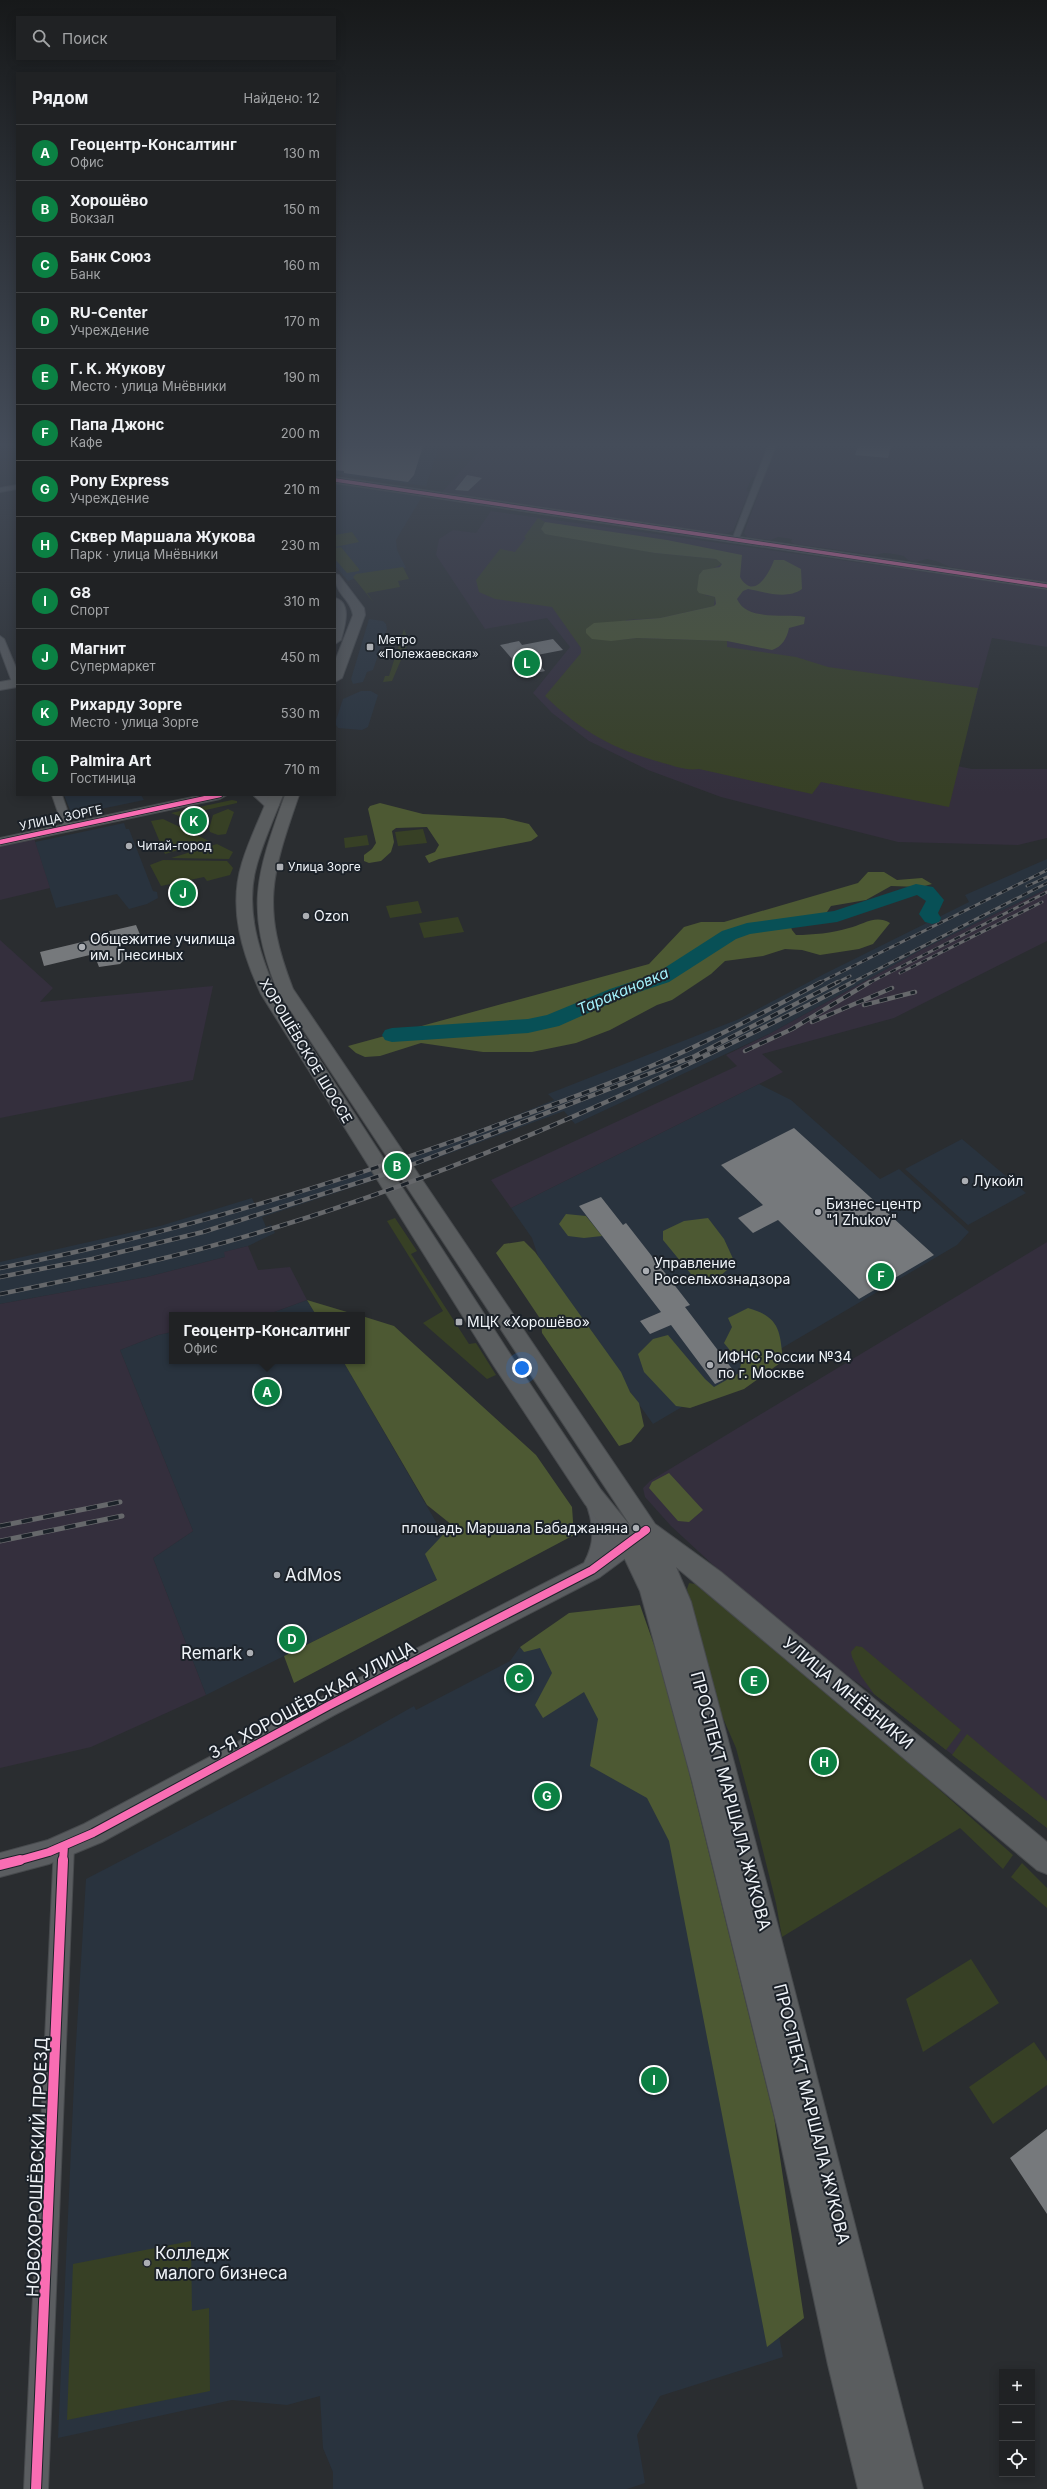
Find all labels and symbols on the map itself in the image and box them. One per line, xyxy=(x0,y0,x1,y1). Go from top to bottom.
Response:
place label: Метро «Полежаевская» xyxy=(378,632,479,661)
marker: Метро «Полежаевская» xyxy=(365,642,375,652)
pin: L xyxy=(514,648,540,678)
street label: УЛИЦА ЗОРГЕ xyxy=(18,801,104,834)
pin: K xyxy=(181,806,207,836)
place label: Читай-город xyxy=(137,838,212,853)
marker: Читай-город xyxy=(124,841,134,851)
place label: Улица Зорге xyxy=(288,859,361,874)
marker: Улица Зорге xyxy=(275,862,285,872)
pin: J xyxy=(170,878,196,908)
place label: Ozon xyxy=(314,907,349,924)
marker: Ozon xyxy=(301,911,311,921)
place label: Общежитие училища им. Гнесиных xyxy=(90,930,235,963)
marker: Общежитие училища им. Гнесиных xyxy=(77,942,87,952)
water label: Таракановка xyxy=(574,963,671,1018)
street label: ХОРОШЁВСКОЕ ШОССЕ xyxy=(256,975,356,1126)
pin: B xyxy=(384,1151,410,1181)
place label: Лукойл xyxy=(973,1172,1023,1189)
marker: Лукойл xyxy=(960,1176,970,1186)
place label: Бизнес-центр "1 Zhukov" xyxy=(826,1195,921,1228)
marker: Бизнес-центр "1 Zhukov" xyxy=(813,1207,823,1217)
place label: Управление Россельхознадзора xyxy=(654,1254,790,1287)
pin: F xyxy=(868,1261,894,1291)
marker: Управление Россельхознадзора xyxy=(641,1266,651,1276)
place label: МЦК «Хорошёво» xyxy=(467,1313,590,1330)
marker: МЦК «Хорошёво» xyxy=(454,1317,464,1327)
place label: ИФНС России №34 по г. Москве xyxy=(718,1348,851,1381)
your location xyxy=(512,1358,532,1378)
marker: ИФНС России №34 по г. Москве xyxy=(705,1360,715,1370)
pin: A xyxy=(254,1377,280,1407)
place label: площадь Маршала Бабаджаняна xyxy=(402,1519,628,1536)
marker: площадь Маршала Бабаджаняна xyxy=(631,1523,641,1533)
place label: AdMos xyxy=(285,1565,342,1585)
marker: AdMos xyxy=(272,1570,282,1580)
pin: D xyxy=(279,1624,305,1654)
street label: УЛИЦА МНЁВНИКИ xyxy=(779,1632,918,1753)
street label: 3-Я ХОРОШЁВСКАЯ УЛИЦА xyxy=(205,1636,419,1763)
place label: Remark xyxy=(181,1643,243,1663)
marker: Remark xyxy=(245,1648,255,1658)
pin: C xyxy=(506,1663,532,1693)
pin: E xyxy=(741,1666,767,1696)
street label: ПРОСПЕКТ МАРШАЛА ЖУКОВА xyxy=(687,1669,775,1933)
pin: H xyxy=(811,1747,837,1777)
pin: G xyxy=(534,1781,560,1811)
street label: ПРОСПЕКТ МАРШАЛА ЖУКОВА xyxy=(770,1982,854,2247)
street label: НОВОХОРОШЁВСКИЙ ПРОЕЗД xyxy=(21,2037,52,2297)
pin: I xyxy=(641,2065,667,2095)
place label: Колледж малого бизнеса xyxy=(155,2243,288,2283)
marker: Колледж малого бизнеса xyxy=(142,2258,152,2268)

